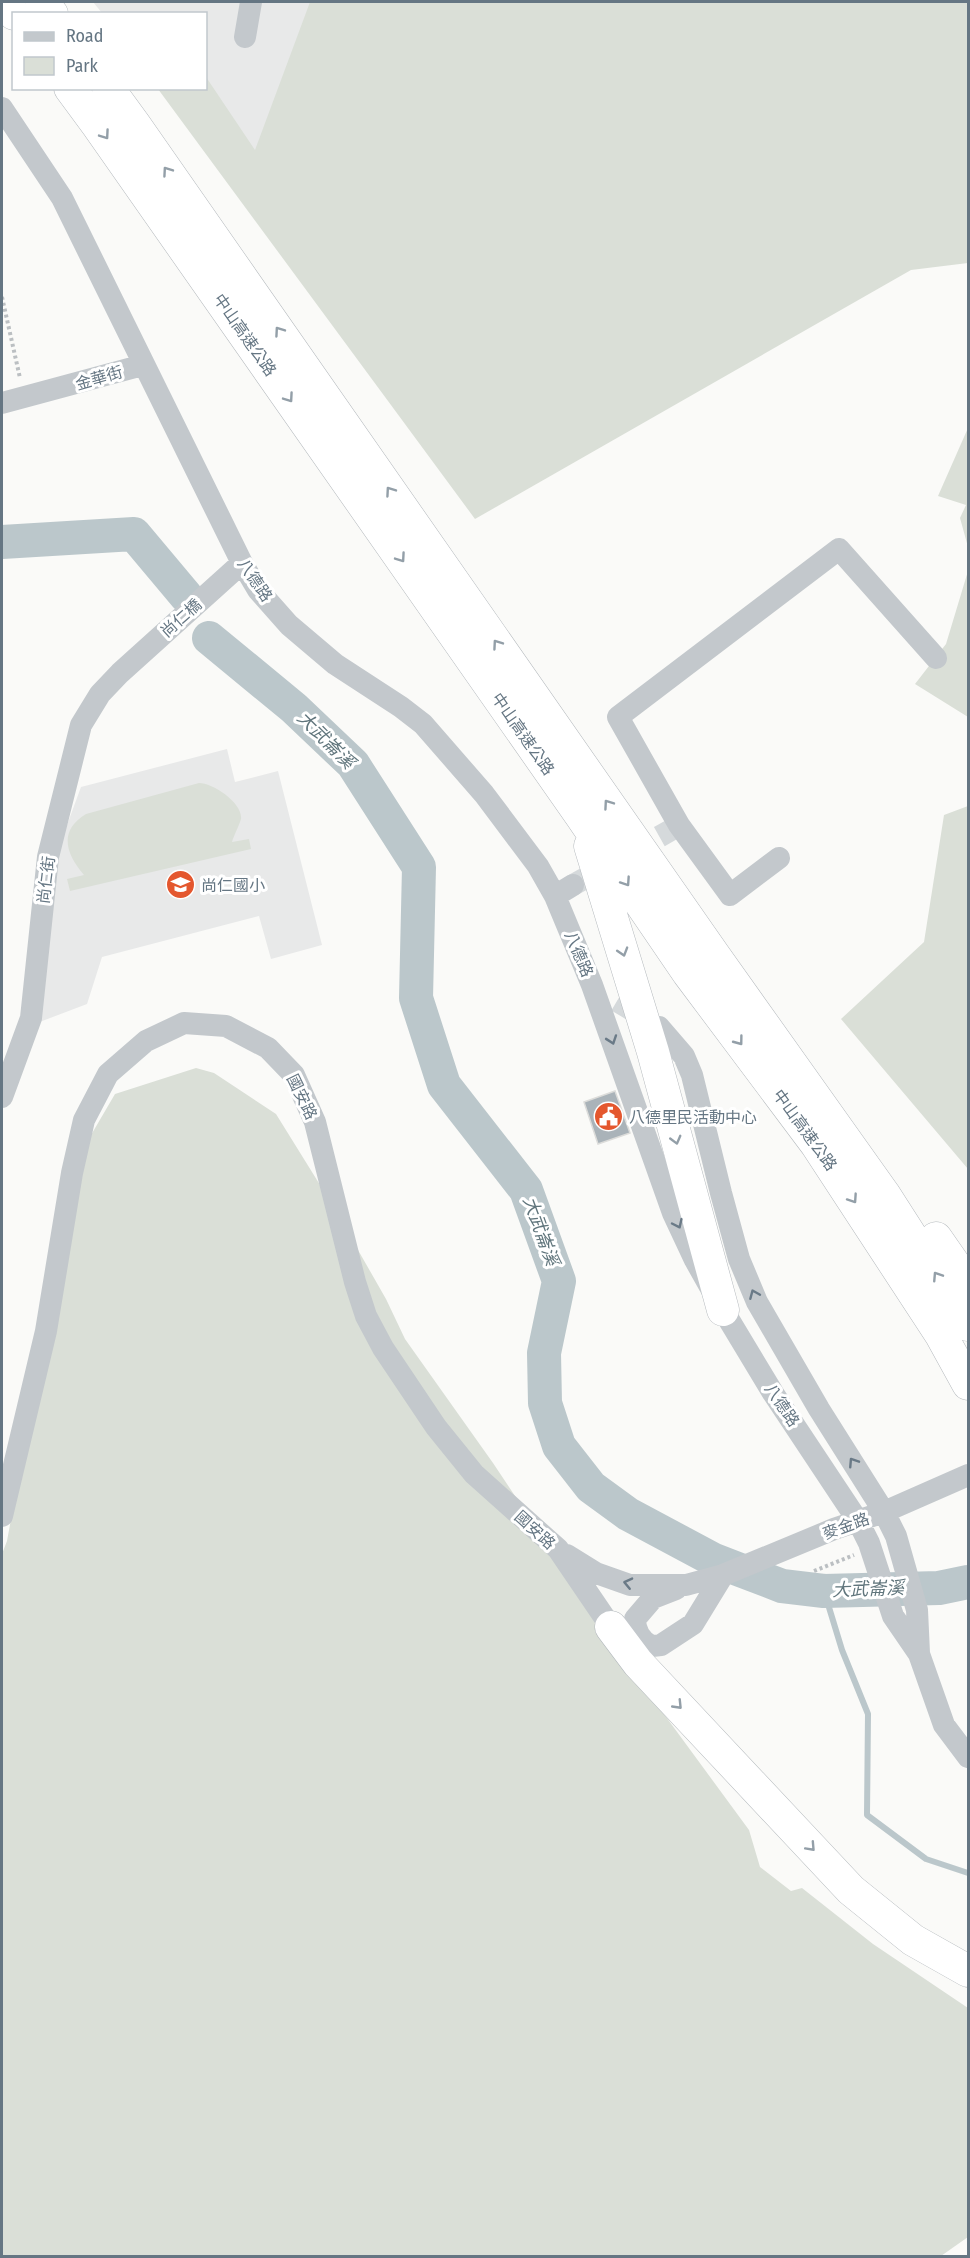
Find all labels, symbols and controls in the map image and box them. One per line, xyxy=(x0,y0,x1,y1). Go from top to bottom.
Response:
legend xyxy=(12,12,207,90)
text: Road xyxy=(66,25,103,47)
text: Park xyxy=(66,55,99,77)
one-way arrow xyxy=(98,129,109,140)
one-way arrow xyxy=(163,166,174,177)
street label: 中山高速公路 xyxy=(210,290,280,380)
one-way arrow xyxy=(275,326,286,337)
street label: 金華街 xyxy=(73,362,125,394)
one-way arrow xyxy=(282,392,293,403)
one-way arrow xyxy=(386,486,397,497)
one-way arrow xyxy=(393,552,404,563)
street label: 八德路 xyxy=(234,555,276,605)
street label: 尚仁橋 xyxy=(157,595,205,641)
one-way arrow xyxy=(493,640,504,651)
street label: 中山高速公路 xyxy=(488,689,558,779)
water label: 大武崙溪 xyxy=(293,707,361,775)
one-way arrow xyxy=(604,800,615,811)
street label: 尚仁街 xyxy=(34,855,58,905)
school or university icon: 尚仁國小 xyxy=(164,869,196,901)
one-way arrow xyxy=(619,875,630,886)
place label: 尚仁國小 xyxy=(201,876,265,895)
street label: 八德路 xyxy=(561,928,597,980)
one-way arrow xyxy=(615,947,628,957)
one-way arrow xyxy=(604,1034,617,1045)
one-way arrow xyxy=(732,1034,743,1045)
street label: 國安路 xyxy=(283,1071,321,1123)
street label: 中山高速公路 xyxy=(769,1086,841,1174)
public building icon: 八德里民活動中心 xyxy=(592,1101,624,1133)
place label: 八德里民活動中心 xyxy=(629,1108,757,1127)
one-way arrow xyxy=(669,1135,682,1145)
one-way arrow xyxy=(846,1192,857,1203)
water label: 大武崙溪 xyxy=(518,1193,565,1271)
one-way arrow xyxy=(670,1217,682,1228)
one-way arrow xyxy=(932,1272,944,1282)
one-way arrow xyxy=(749,1290,761,1301)
street label: 八德路 xyxy=(761,1380,803,1430)
one-way arrow xyxy=(848,1458,860,1468)
street label: 國安路 xyxy=(511,1507,559,1553)
street label: 麥金路 xyxy=(820,1509,872,1543)
water label: 大武崙溪 xyxy=(832,1577,907,1601)
one-way arrow xyxy=(623,1578,633,1591)
one-way arrow xyxy=(671,1698,682,1709)
one-way arrow xyxy=(804,1841,815,1851)

